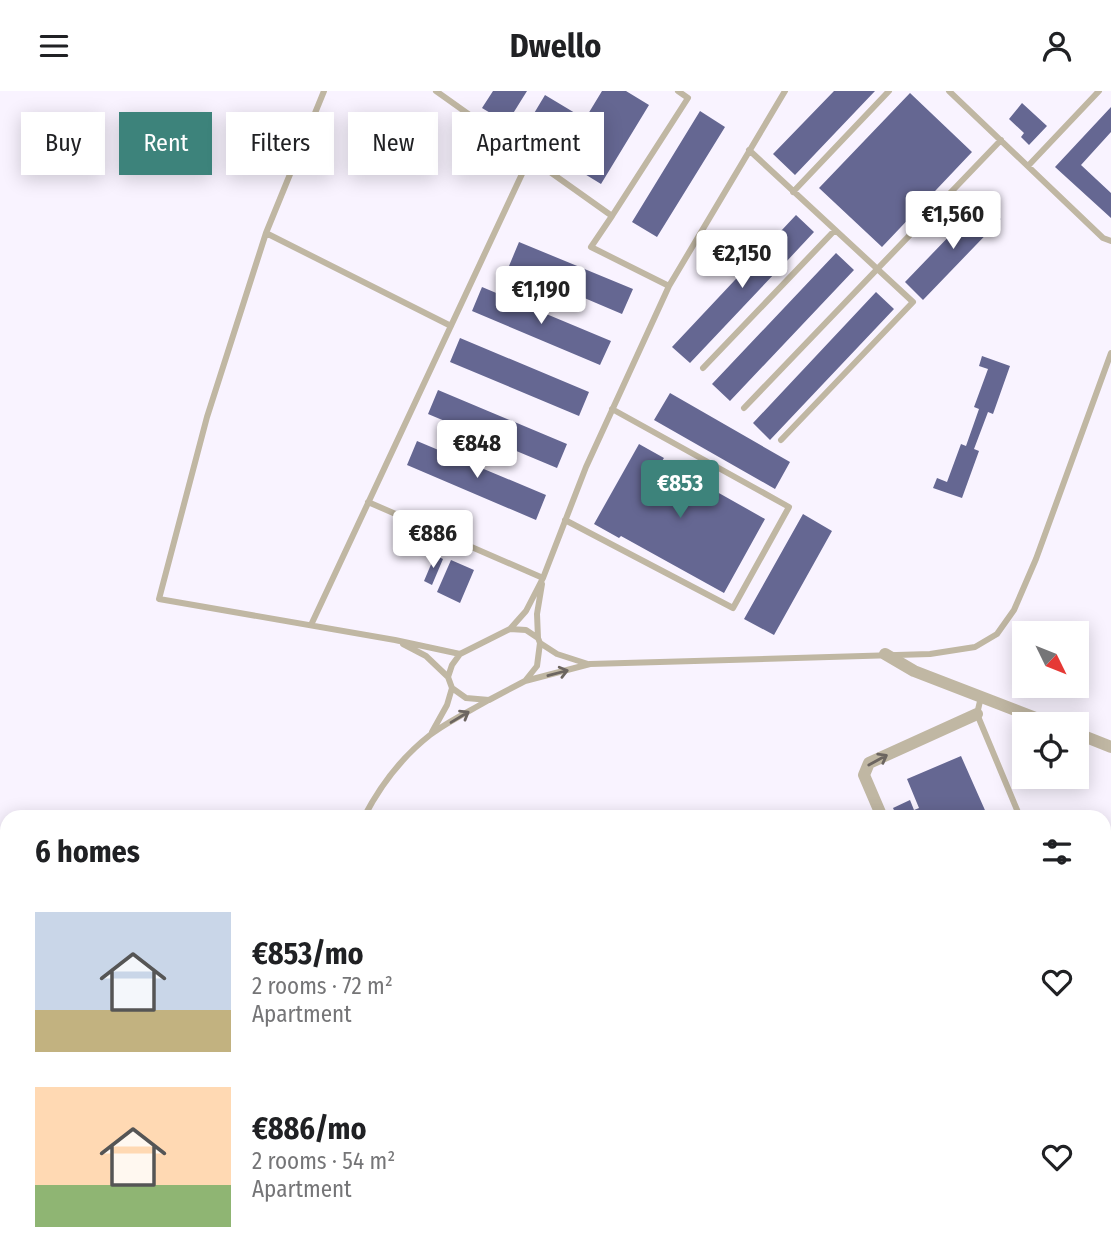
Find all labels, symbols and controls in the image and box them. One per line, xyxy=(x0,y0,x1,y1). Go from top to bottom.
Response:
icon: menu xyxy=(35,27,73,65)
text: Dwello xyxy=(510,27,601,65)
icon: person xyxy=(1038,27,1076,65)
chip: Buy xyxy=(21,112,105,175)
chip: Rent xyxy=(119,112,212,175)
chip: Filters xyxy=(226,112,334,175)
chip: New xyxy=(348,112,438,175)
chip: Apartment xyxy=(452,112,604,175)
pin: €1,560 xyxy=(896,191,1010,251)
text: €1,560 xyxy=(922,200,984,228)
pin: €2,150 xyxy=(685,231,799,290)
text: €2,150 xyxy=(712,239,772,267)
pin: €1,190 xyxy=(484,267,598,326)
text: €1,190 xyxy=(512,275,570,303)
pin: €848 xyxy=(436,421,518,480)
text: €848 xyxy=(453,429,501,457)
pin: €853 xyxy=(639,461,721,520)
text: €853 xyxy=(657,469,703,497)
pin: €886 xyxy=(392,511,474,570)
text: €886 xyxy=(409,519,457,547)
north arrow xyxy=(1012,621,1088,698)
map controls xyxy=(1012,621,1089,789)
one-way arrow xyxy=(546,666,569,679)
one-way arrow xyxy=(450,709,470,723)
button: locate xyxy=(1012,712,1089,789)
one-way arrow xyxy=(867,753,887,767)
icon: filters xyxy=(1038,833,1076,871)
text: 6 homes xyxy=(35,834,140,870)
text: €853/mo xyxy=(252,936,364,972)
icon: home xyxy=(91,940,175,1024)
icon: heart xyxy=(1038,963,1076,1001)
text: 2 rooms · 72 m² xyxy=(252,972,393,1000)
text: Apartment xyxy=(252,1000,352,1028)
text: €886/mo xyxy=(252,1111,366,1147)
icon: home xyxy=(91,1115,175,1199)
icon: heart xyxy=(1038,1138,1076,1176)
text: 2 rooms · 54 m² xyxy=(252,1147,395,1175)
text: Apartment xyxy=(252,1175,352,1203)

